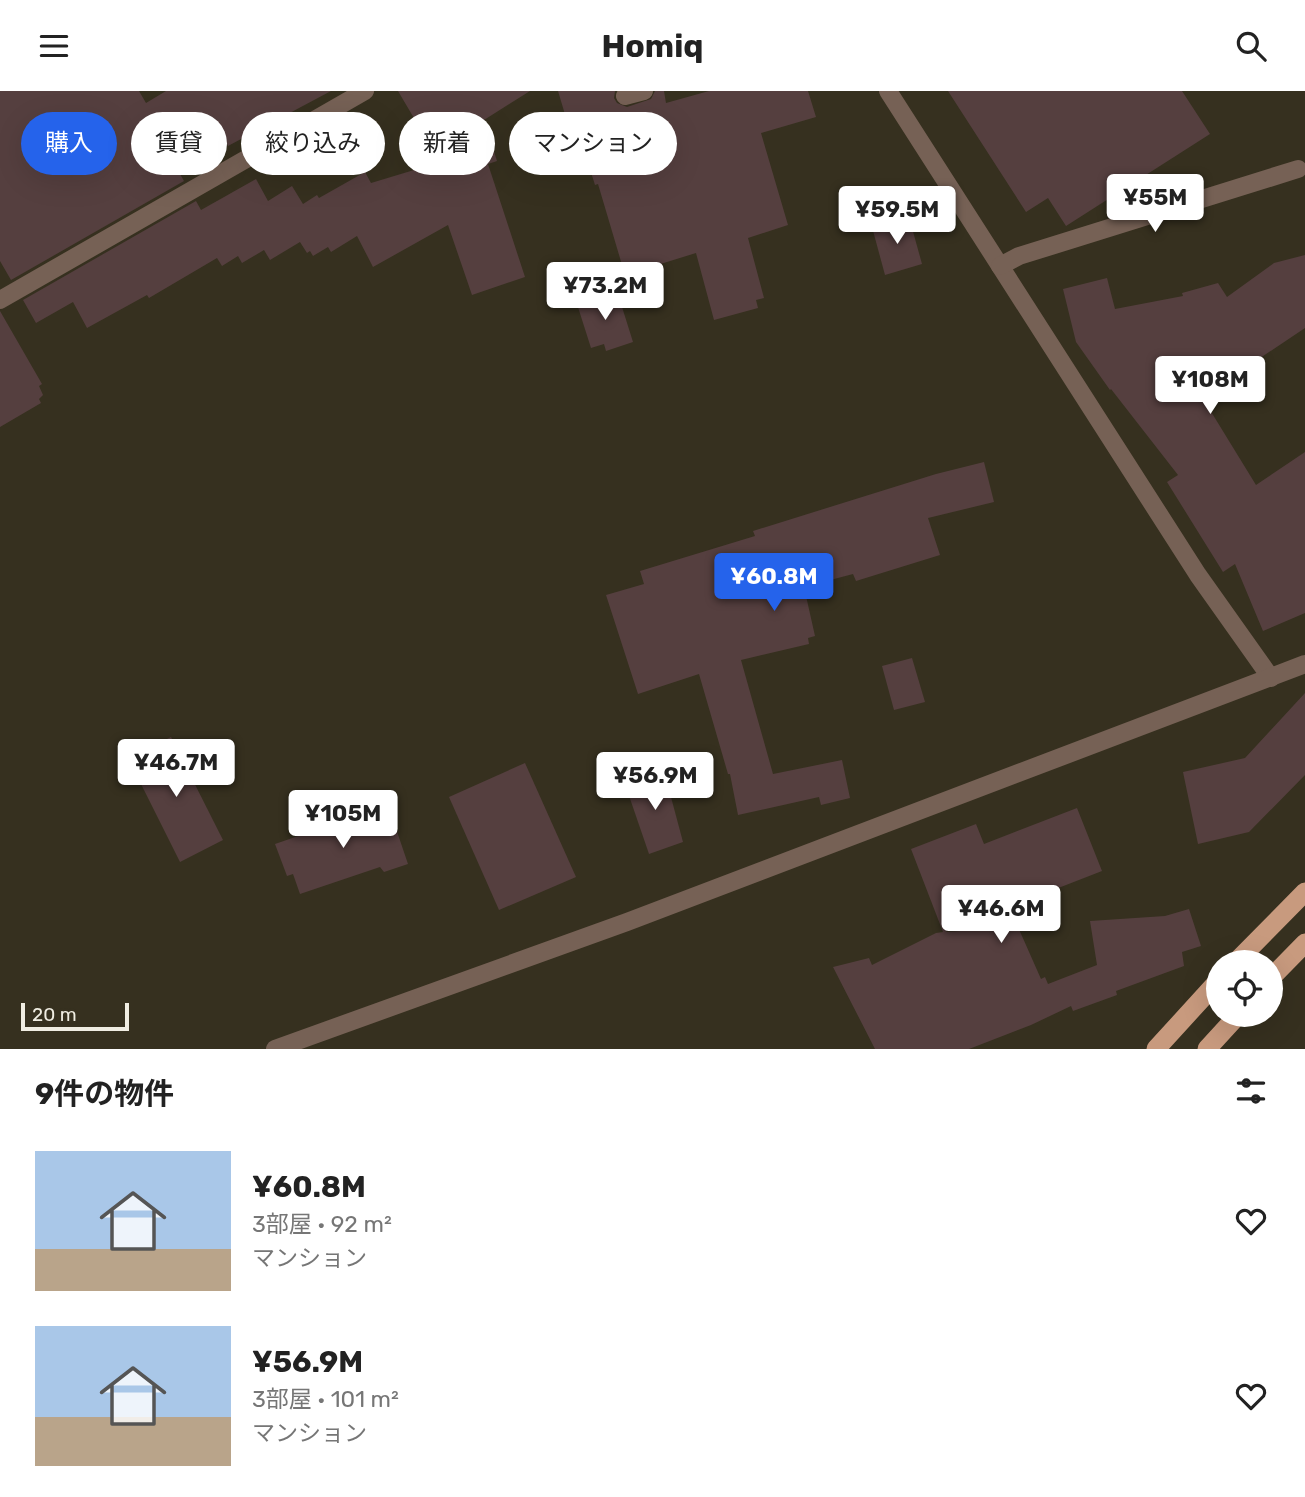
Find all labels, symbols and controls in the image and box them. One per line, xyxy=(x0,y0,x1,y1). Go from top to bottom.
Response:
icon: menu xyxy=(35,27,73,65)
text: Homiq xyxy=(601,27,704,65)
icon: search xyxy=(1232,27,1270,65)
chip: 購入 xyxy=(21,112,117,175)
chip: 賃貸 xyxy=(131,112,227,175)
chip: 絞り込み xyxy=(241,112,385,175)
chip: 新着 xyxy=(399,112,495,175)
chip: マンション xyxy=(509,112,677,175)
pin: ¥55M xyxy=(1114,174,1196,234)
text: ¥55M xyxy=(1123,183,1187,211)
pin: ¥59.5M xyxy=(840,187,954,246)
text: ¥59.5M xyxy=(855,195,939,223)
pin: ¥73.2M xyxy=(548,263,662,322)
text: ¥73.2M xyxy=(563,271,647,299)
pin: ¥108M xyxy=(1161,357,1259,416)
text: ¥108M xyxy=(1171,365,1249,393)
pin: ¥60.8M xyxy=(717,553,831,613)
text: ¥60.8M xyxy=(730,562,818,590)
pin: ¥46.7M xyxy=(119,739,233,799)
text: ¥46.7M xyxy=(134,748,218,776)
pin: ¥56.9M xyxy=(598,753,712,812)
text: ¥56.9M xyxy=(612,761,698,789)
pin: ¥105M xyxy=(294,791,392,850)
text: ¥105M xyxy=(305,799,381,827)
pin: ¥46.6M xyxy=(944,885,1058,945)
text: ¥46.6M xyxy=(958,894,1044,922)
map controls xyxy=(1206,950,1283,1027)
button: locate xyxy=(1206,950,1283,1027)
scale bar xyxy=(21,1000,130,1032)
text: 20 m xyxy=(32,1003,77,1026)
icon: filters xyxy=(1232,1072,1270,1110)
text: 9件の物件 xyxy=(35,1076,174,1112)
text: ¥60.8M xyxy=(252,1169,366,1205)
icon: home xyxy=(91,1179,175,1263)
icon: heart xyxy=(1232,1202,1270,1240)
text: 3部屋 · 92 m² xyxy=(252,1210,392,1238)
text: マンション xyxy=(252,1244,367,1272)
text: ¥56.9M xyxy=(252,1344,363,1380)
icon: home xyxy=(91,1354,175,1438)
icon: heart xyxy=(1232,1377,1270,1415)
text: 3部屋 · 101 m² xyxy=(252,1385,399,1413)
text: マンション xyxy=(252,1419,367,1447)

